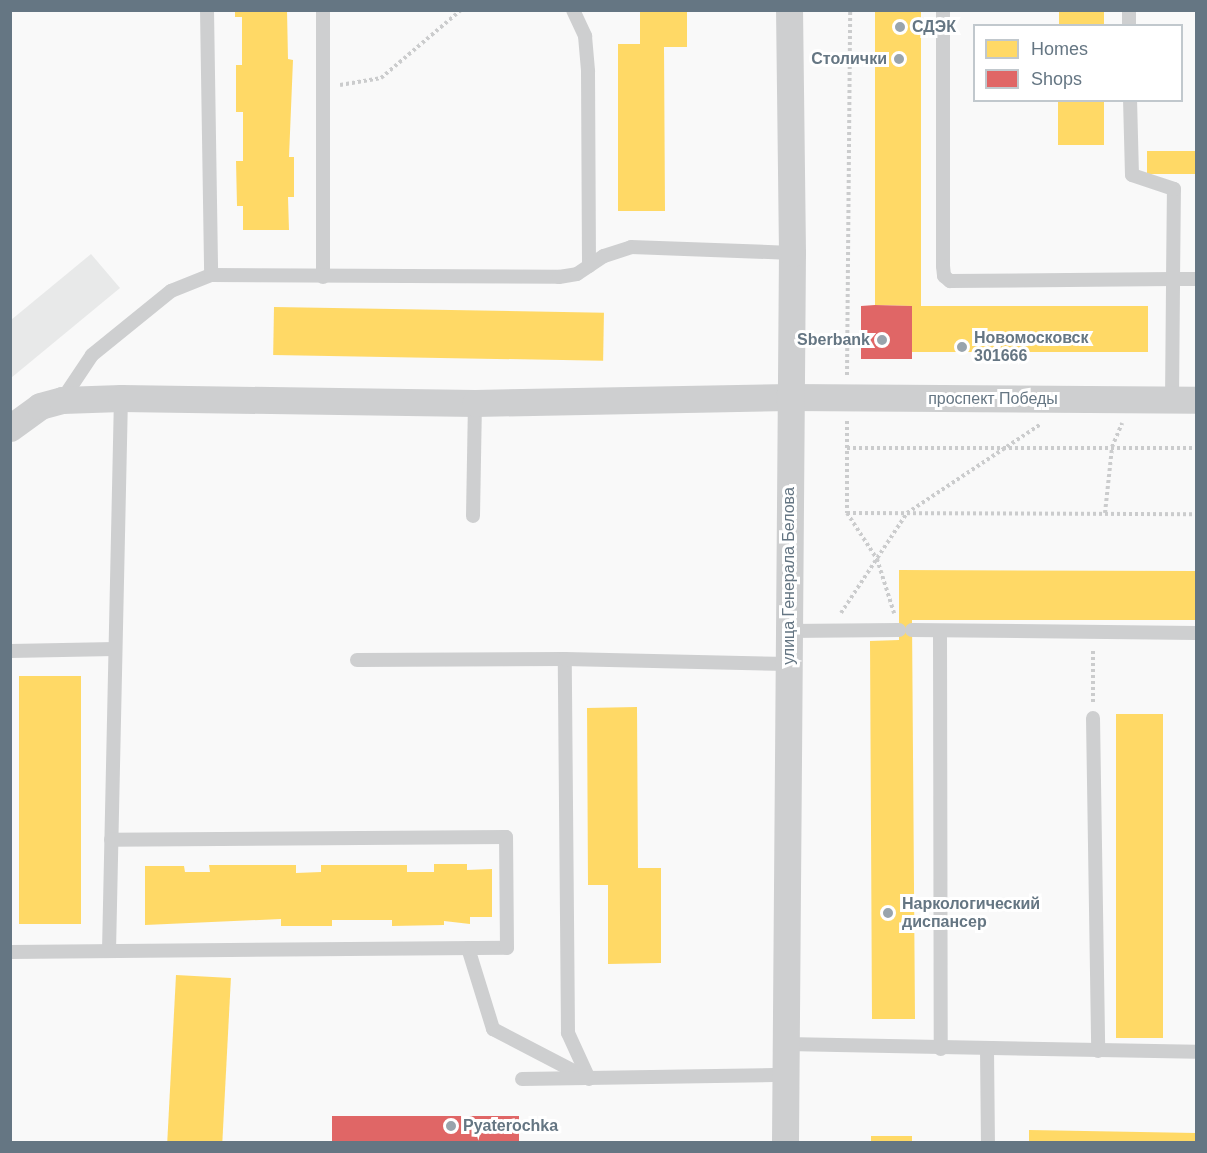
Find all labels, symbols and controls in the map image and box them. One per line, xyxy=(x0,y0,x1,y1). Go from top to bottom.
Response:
place label: СДЭК xyxy=(912,17,956,37)
marker: СДЭК xyxy=(893,20,907,34)
legend xyxy=(973,24,1183,102)
text: Homes xyxy=(1031,39,1088,59)
place label: Столички xyxy=(811,49,887,69)
marker: Столички xyxy=(892,52,906,66)
text: Shops xyxy=(1031,69,1082,89)
place label: Новомосковск 301666 xyxy=(974,328,1089,366)
place label: Sberbank xyxy=(797,330,870,350)
marker: Sberbank xyxy=(875,333,889,347)
marker: Новомосковск 301666 xyxy=(955,340,969,354)
street label: проспект Победы xyxy=(928,389,1058,409)
street label: улица Генерала Белова xyxy=(779,487,799,665)
place label: Наркологический диспансер xyxy=(902,894,1040,932)
marker: Наркологический диспансер xyxy=(879,904,897,922)
place label: Pyaterochka xyxy=(463,1116,558,1136)
marker: Pyaterochka xyxy=(444,1119,458,1133)

